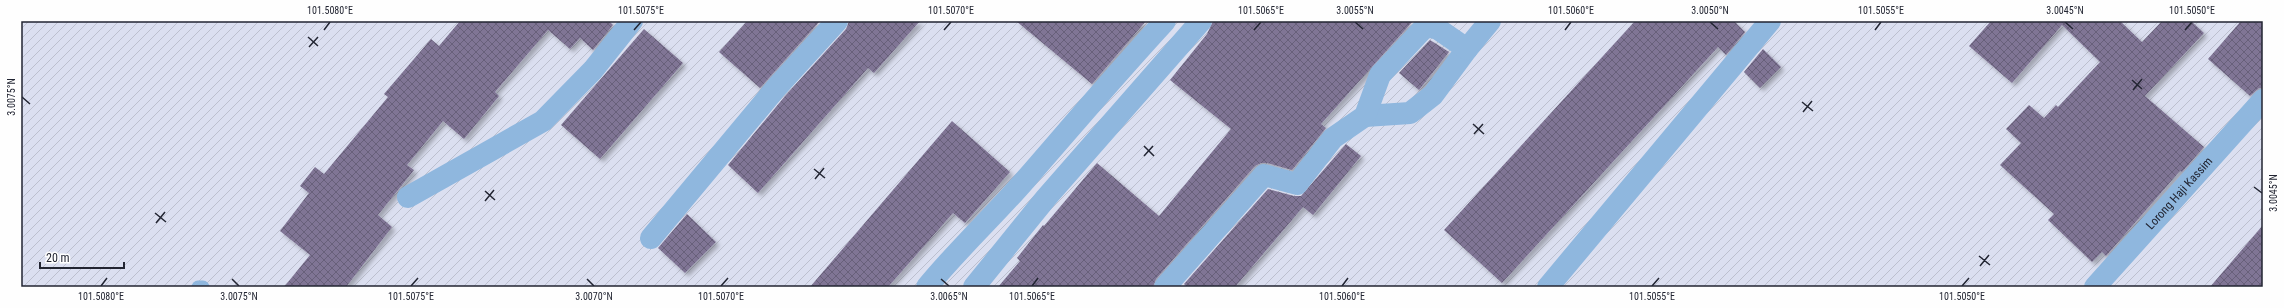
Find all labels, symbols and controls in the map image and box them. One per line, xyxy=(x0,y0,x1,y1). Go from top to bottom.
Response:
text: 101.5080°E xyxy=(307,5,353,16)
text: 101.5075°E xyxy=(618,5,664,16)
text: 101.5070°E xyxy=(928,5,974,16)
text: 101.5065°E xyxy=(1238,5,1284,16)
text: 3.0055°N xyxy=(1336,5,1374,16)
text: 101.5060°E xyxy=(1548,5,1594,16)
text: 3.0050°N xyxy=(1691,5,1729,16)
text: 101.5055°E xyxy=(1858,5,1904,16)
text: 3.0045°N xyxy=(2046,5,2084,16)
text: 101.5050°E xyxy=(2169,5,2215,16)
text: 3.0075°N xyxy=(6,78,17,116)
street label: Lorong Haji Kassim xyxy=(2143,154,2215,232)
text: 3.0045°N xyxy=(2268,174,2279,212)
scale bar xyxy=(40,244,124,270)
text: 20 m xyxy=(46,251,70,265)
text: 101.5080°E xyxy=(78,291,124,302)
text: 3.0075°N xyxy=(220,291,258,302)
text: 101.5075°E xyxy=(388,291,434,302)
text: 3.0070°N xyxy=(575,291,613,302)
text: 101.5070°E xyxy=(698,291,744,302)
text: 3.0065°N xyxy=(930,291,968,302)
text: 101.5065°E xyxy=(1009,291,1055,302)
text: 101.5060°E xyxy=(1319,291,1365,302)
text: 101.5055°E xyxy=(1629,291,1675,302)
text: 101.5050°E xyxy=(1939,291,1985,302)

